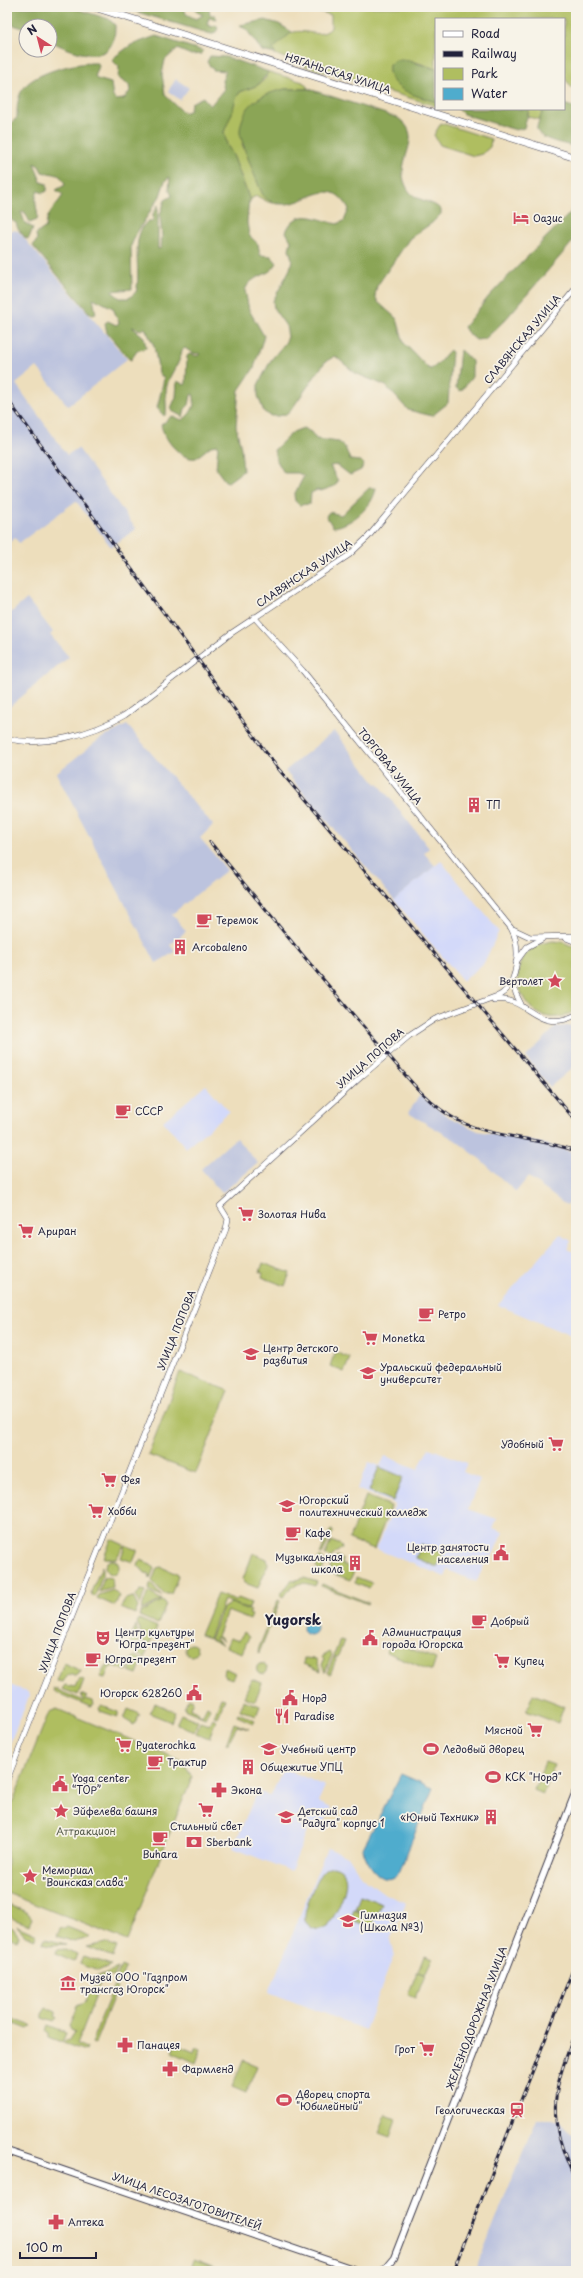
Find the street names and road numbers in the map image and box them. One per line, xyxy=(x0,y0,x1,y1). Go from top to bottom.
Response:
street label: НЯГАНЬСКАЯ УЛИЦА xyxy=(283,48,393,97)
street label: СЛАВЯНСКАЯ УЛИЦА xyxy=(480,290,564,387)
street label: СЛАВЯНСКАЯ УЛИЦА xyxy=(253,535,355,610)
street label: ТОРГОВАЯ УЛИЦА xyxy=(355,724,426,808)
street label: УЛИЦА ПОПОВА xyxy=(333,1024,407,1091)
street label: УЛИЦА ПОПОВА xyxy=(153,1287,198,1372)
street label: УЛИЦА ПОПОВА xyxy=(34,1589,79,1674)
street label: ЖЕЛЕЗНОДОРОЖНАЯ УЛИЦА xyxy=(441,1944,510,2092)
street label: УЛИЦА ЛЕСОЗАГОТОВИТЕЛЕЙ xyxy=(111,2168,264,2233)

